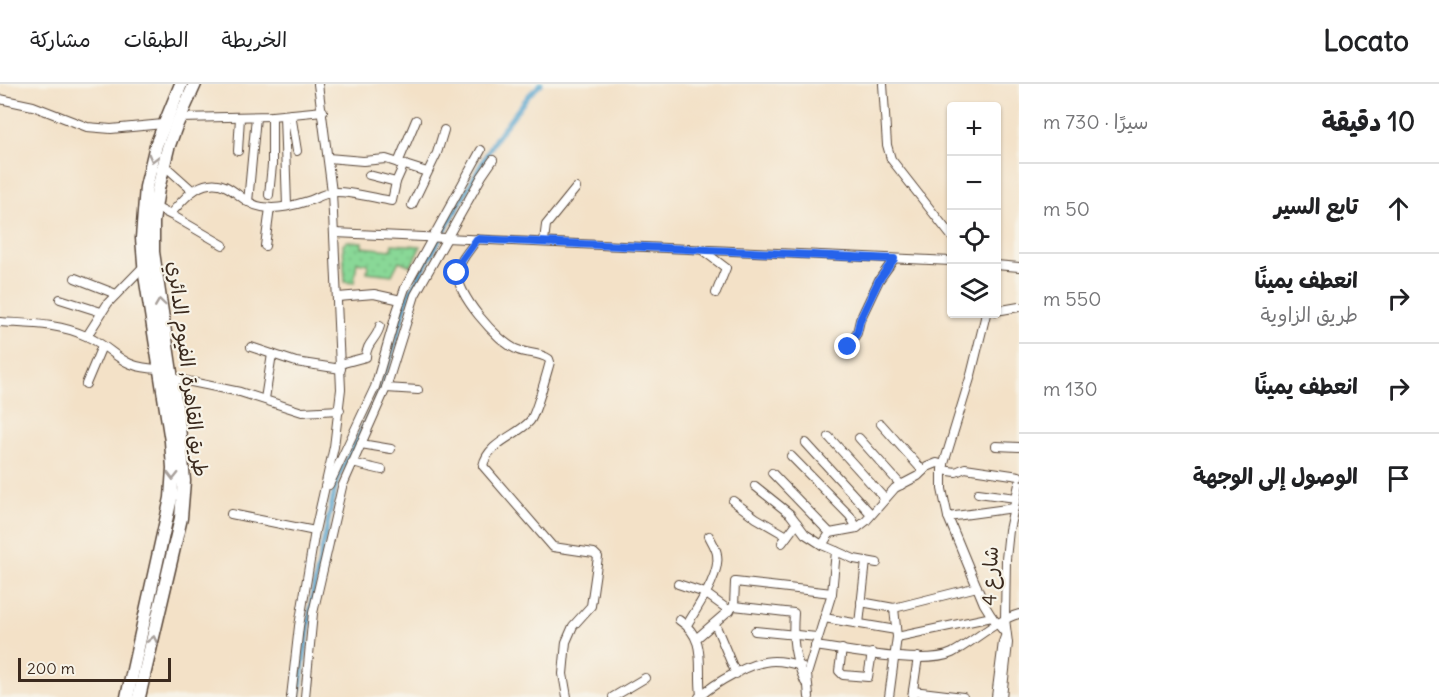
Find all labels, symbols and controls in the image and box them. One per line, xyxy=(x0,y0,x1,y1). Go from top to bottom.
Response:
text: Locato xyxy=(1323,23,1409,59)
text: مشاركة xyxy=(30,26,91,53)
text: الطبقات xyxy=(124,26,189,53)
text: الخريطة xyxy=(222,26,287,53)
map controls xyxy=(947,102,1001,318)
button: + xyxy=(947,102,1001,156)
text: 10 دقيقة xyxy=(1321,105,1415,138)
text: سيرًا · 730 m xyxy=(1043,109,1148,134)
one-way arrow xyxy=(147,153,160,163)
button: − xyxy=(947,156,1001,210)
text: تابع السير xyxy=(1274,192,1358,220)
icon: ahead xyxy=(1382,192,1415,225)
text: 50 m xyxy=(1043,196,1090,221)
button: locate xyxy=(947,210,1001,264)
route start xyxy=(443,259,469,285)
street label: طريق القاهرة, الفيوم الدائري xyxy=(159,260,214,479)
button: layers xyxy=(947,264,1001,318)
text: انعطف يمينًا xyxy=(1255,266,1358,294)
icon: right xyxy=(1382,282,1415,315)
text: 550 m xyxy=(1043,286,1101,311)
one-way arrow xyxy=(155,299,167,308)
text: طريق الزاوية xyxy=(1261,302,1358,327)
route end xyxy=(834,333,860,359)
text: انعطف يمينًا xyxy=(1255,372,1358,400)
icon: right xyxy=(1382,372,1415,405)
text: 130 m xyxy=(1043,376,1098,401)
text: الوصول إلى الوجهة xyxy=(1193,462,1358,490)
icon: arrive xyxy=(1382,462,1415,495)
one-way arrow xyxy=(166,471,179,480)
street label: شارع 4 xyxy=(976,546,1005,606)
one-way arrow xyxy=(145,635,158,645)
scale bar xyxy=(18,655,171,682)
text: 200 m xyxy=(27,658,75,678)

